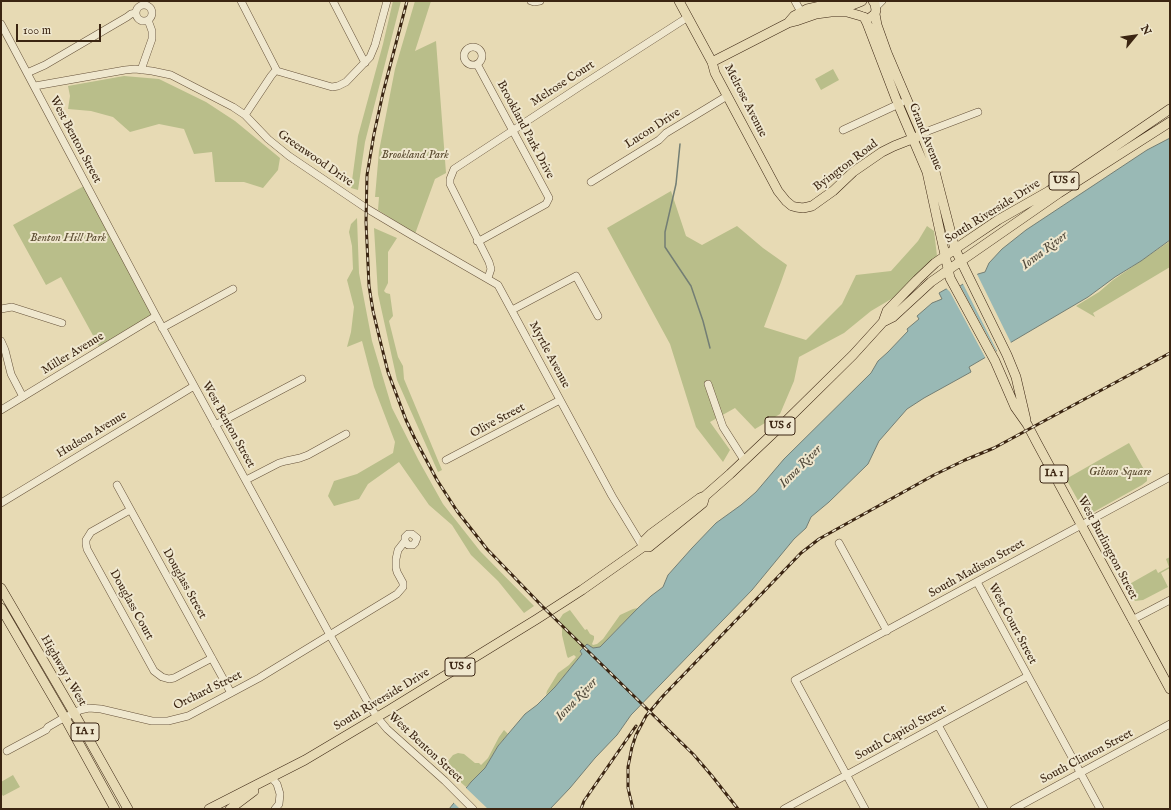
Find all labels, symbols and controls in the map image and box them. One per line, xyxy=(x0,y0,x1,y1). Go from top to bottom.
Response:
scale bar xyxy=(18,16,103,42)
north arrow xyxy=(1115,16,1155,56)
text: 100 m xyxy=(23,23,51,38)
text: N xyxy=(1137,23,1154,38)
street label: Melrose Court xyxy=(528,58,598,110)
street label: Melrose Avenue xyxy=(720,62,770,140)
street label: Brookland Park Drive xyxy=(493,79,557,181)
street label: West Benton Street xyxy=(46,94,104,186)
street label: Grand Avenue xyxy=(905,101,945,173)
street label: Lucon Drive xyxy=(623,106,683,152)
street label: Greenwood Drive xyxy=(274,128,356,190)
street label: Byington Road xyxy=(811,137,881,195)
park label: Brookland Park xyxy=(381,149,449,163)
road number: US 6 xyxy=(1049,172,1079,190)
street label: South Riverside Drive xyxy=(943,177,1043,247)
water label: Iowa River xyxy=(1019,229,1071,273)
park label: Benton Hill Park xyxy=(30,232,106,246)
street label: Myrtle Avenue xyxy=(525,319,573,391)
street label: Miller Avenue xyxy=(39,330,107,378)
street label: West Benton Street xyxy=(198,379,258,471)
street label: Olive Street xyxy=(468,401,528,441)
street label: Hudson Avenue xyxy=(54,408,130,462)
road number: US 6 xyxy=(765,417,795,435)
water label: Iowa River xyxy=(776,442,826,492)
road number: IA 1 xyxy=(1040,465,1068,483)
park label: Gibson Square xyxy=(1089,466,1151,480)
street label: West Burlington Street xyxy=(1074,494,1140,602)
street label: South Madison Street xyxy=(927,537,1027,601)
street label: Douglass Street xyxy=(159,546,209,622)
street label: Douglass Court xyxy=(106,567,156,643)
street label: West Court Street xyxy=(985,581,1039,667)
street label: Highway 1 West xyxy=(37,633,89,709)
road number: US 6 xyxy=(445,658,475,676)
street label: South Riverside Drive xyxy=(332,666,432,734)
street label: Orchard Street xyxy=(171,668,245,714)
water label: Iowa River xyxy=(553,675,601,725)
street label: South Capitol Street xyxy=(853,702,949,764)
street label: West Benton Street xyxy=(385,710,465,786)
road number: IA 1 xyxy=(71,723,99,741)
street label: South Clinton Street xyxy=(1038,727,1136,787)

